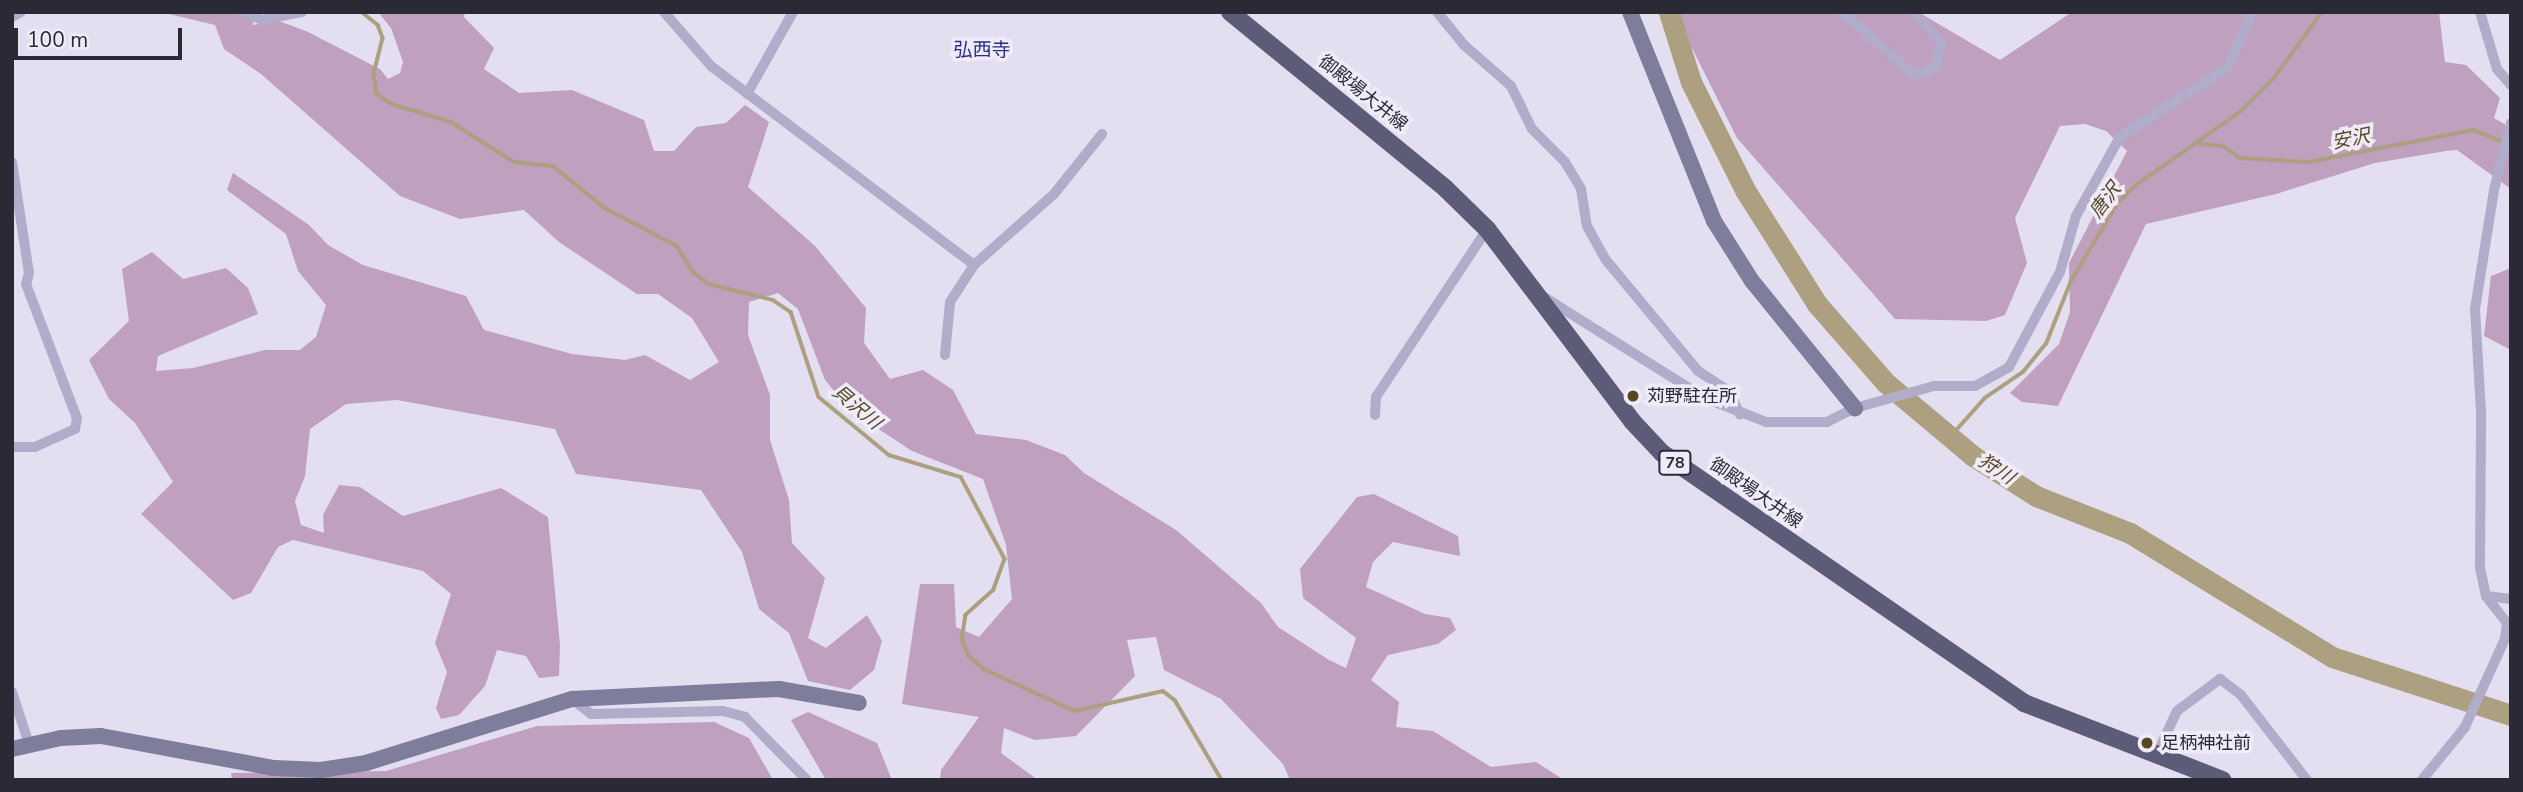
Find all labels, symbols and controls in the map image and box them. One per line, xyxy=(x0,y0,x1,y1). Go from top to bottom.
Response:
scale bar xyxy=(18,14,186,58)
text: 100 m xyxy=(27,26,88,54)
district label: 弘西寺 xyxy=(954,40,1010,62)
street label: 御殿場大井線 xyxy=(1314,51,1412,135)
water label: 安沢 xyxy=(2330,125,2372,155)
water label: 唐沢 xyxy=(2085,179,2127,223)
water label: 貝沢川 xyxy=(827,381,885,435)
place label: 苅野駐在所 xyxy=(1647,385,1737,407)
marker: 苅野駐在所 xyxy=(1625,388,1641,404)
road number: 78 xyxy=(1658,450,1692,476)
water label: 狩川 xyxy=(1974,450,2018,490)
street label: 御殿場大井線 xyxy=(1706,453,1806,533)
place label: 足柄神社前 xyxy=(2161,732,2251,754)
marker: 足柄神社前 xyxy=(2139,735,2155,751)

